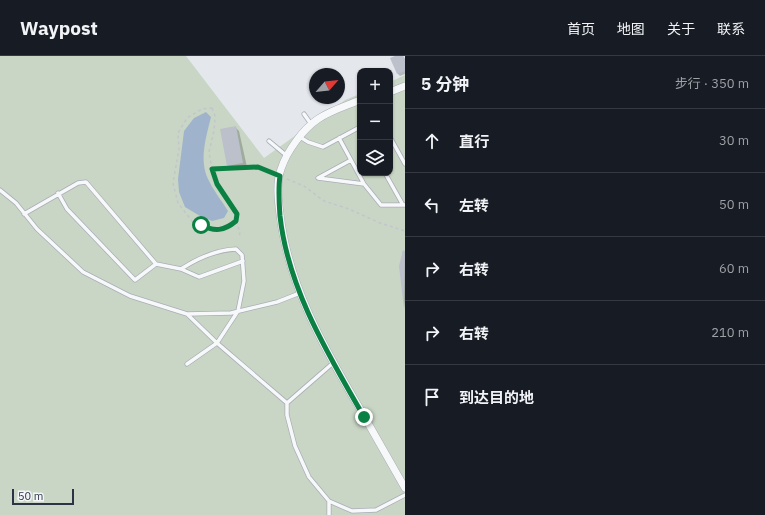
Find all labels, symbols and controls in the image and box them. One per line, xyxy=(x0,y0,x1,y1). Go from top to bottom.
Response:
text: Waypost xyxy=(20,16,98,40)
text: 首页 xyxy=(567,20,595,38)
text: 地图 xyxy=(617,20,645,38)
text: 关于 xyxy=(667,20,695,38)
text: 联系 xyxy=(717,20,745,38)
north arrow xyxy=(309,68,345,104)
map controls xyxy=(357,68,393,176)
button: + xyxy=(357,68,393,104)
text: 5 分钟 xyxy=(421,73,469,95)
text: 步行 · 350 m xyxy=(675,75,749,92)
button: − xyxy=(357,104,393,140)
icon: ahead xyxy=(421,130,443,152)
text: 直行 xyxy=(459,132,489,151)
text: 30 m xyxy=(719,132,749,149)
button: layers xyxy=(357,140,393,176)
icon: left xyxy=(421,194,443,216)
text: 左转 xyxy=(459,196,489,215)
text: 50 m xyxy=(719,196,749,213)
route start xyxy=(192,216,210,234)
icon: right xyxy=(421,258,443,280)
text: 右转 xyxy=(459,260,489,279)
text: 60 m xyxy=(719,260,749,277)
icon: right xyxy=(421,322,443,344)
text: 右转 xyxy=(459,324,489,343)
text: 210 m xyxy=(711,324,749,341)
icon: arrive xyxy=(421,386,443,408)
text: 到达目的地 xyxy=(459,388,534,407)
route end xyxy=(355,408,373,426)
scale bar xyxy=(12,487,74,506)
text: 50 m xyxy=(18,489,43,503)

